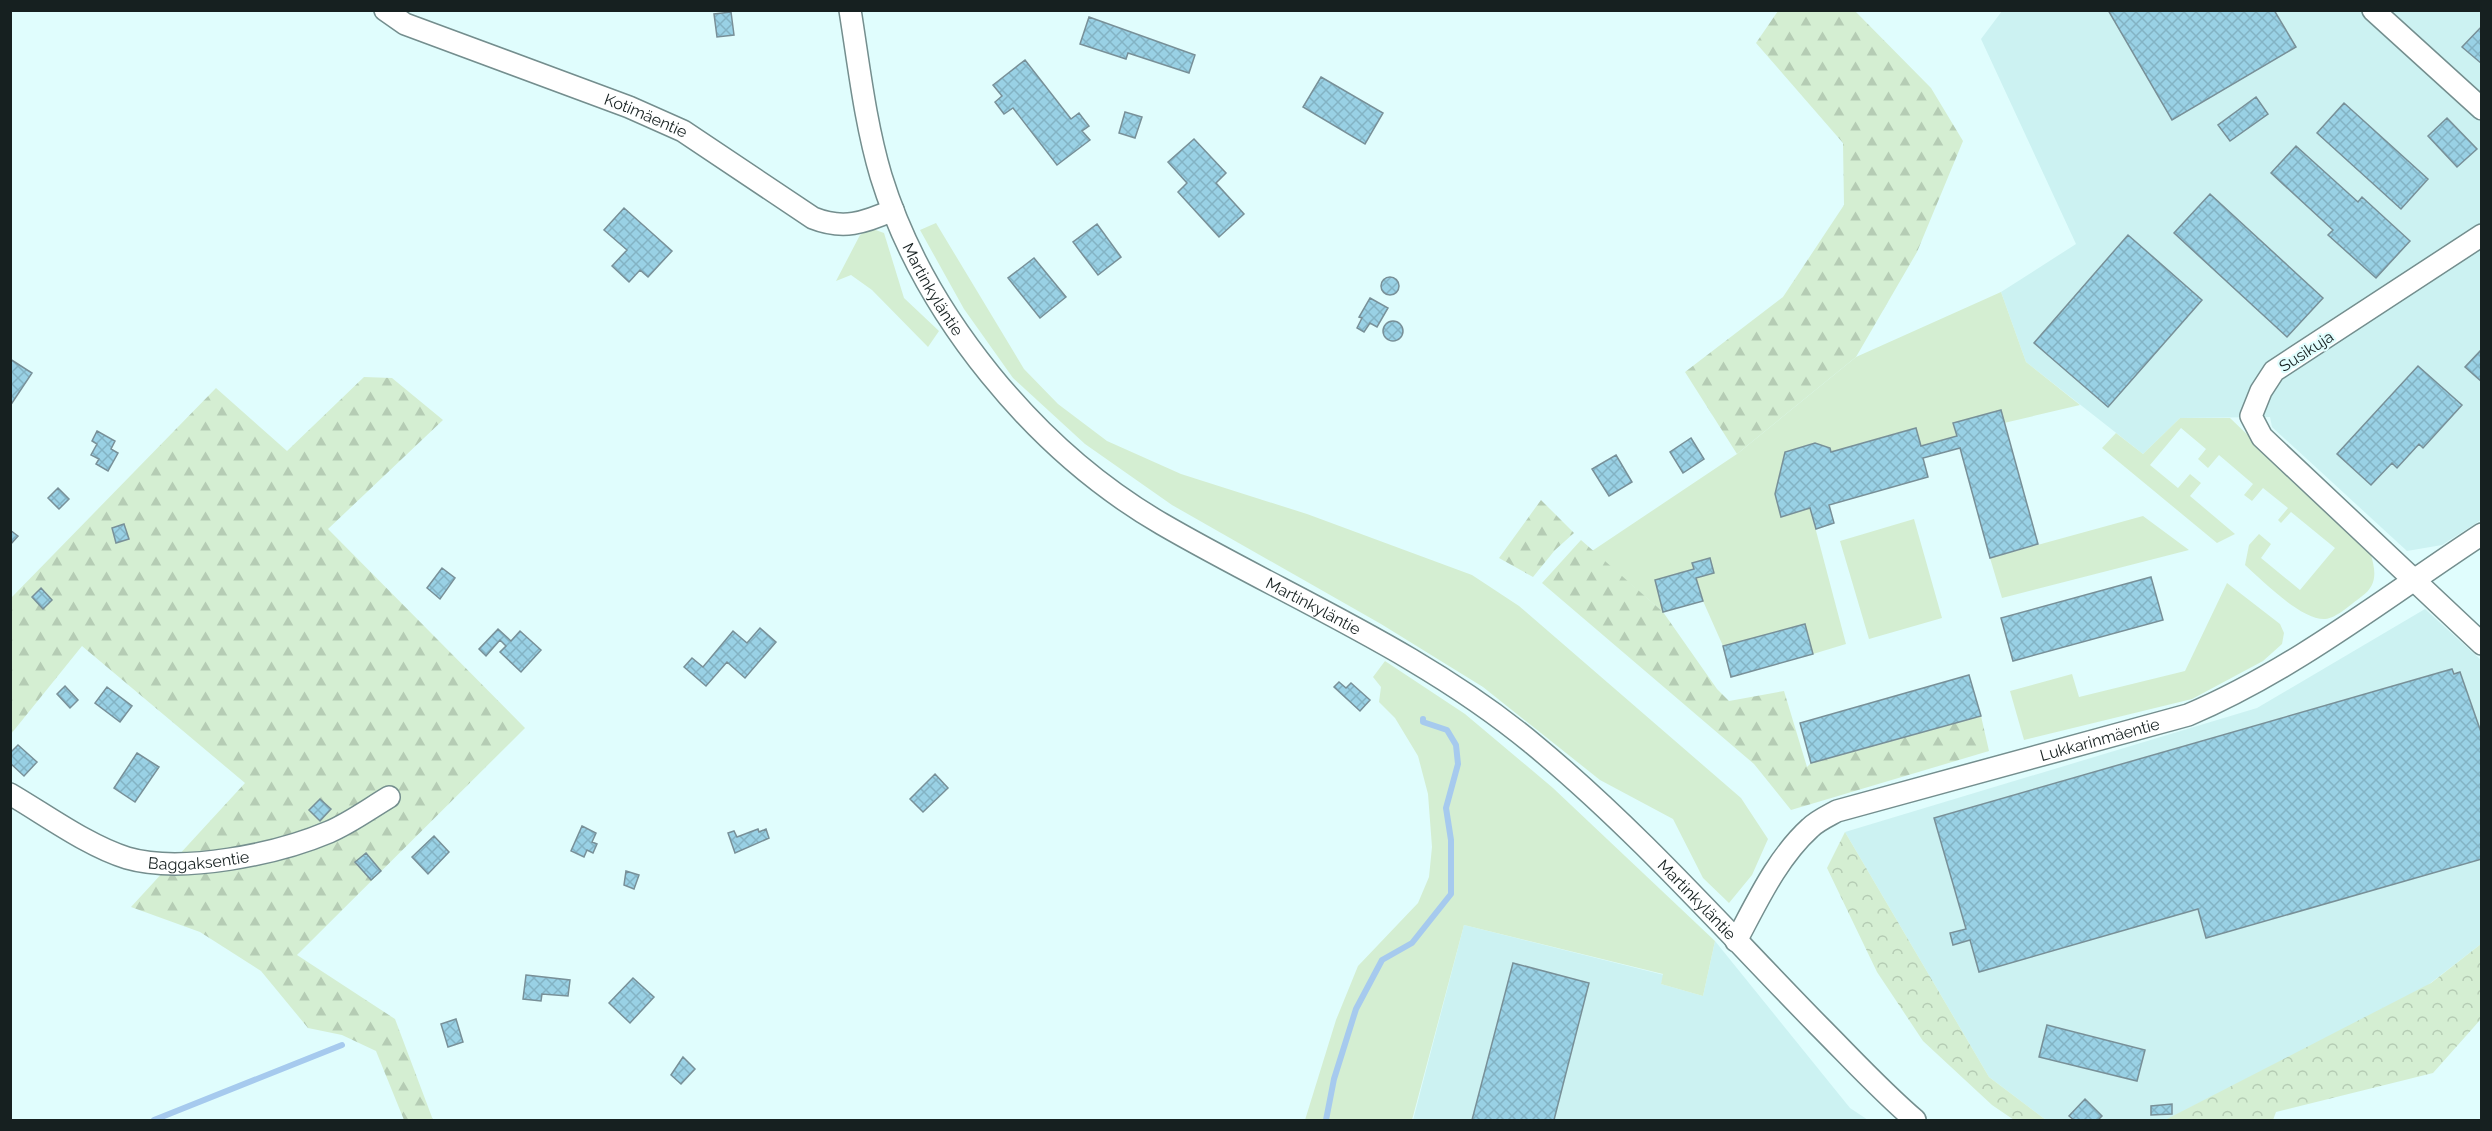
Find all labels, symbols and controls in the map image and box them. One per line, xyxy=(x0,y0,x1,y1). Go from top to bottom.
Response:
street label: Kotimäentie xyxy=(602,90,690,142)
street label: Martinkyläntie xyxy=(898,240,967,340)
street label: Susikuja xyxy=(2276,327,2337,376)
street label: Martinkyläntie xyxy=(1263,573,1364,639)
street label: Lukkarinmäentie xyxy=(2038,714,2162,765)
street label: Baggaksentie xyxy=(147,847,251,874)
street label: Martinkyläntie xyxy=(1654,856,1740,944)

